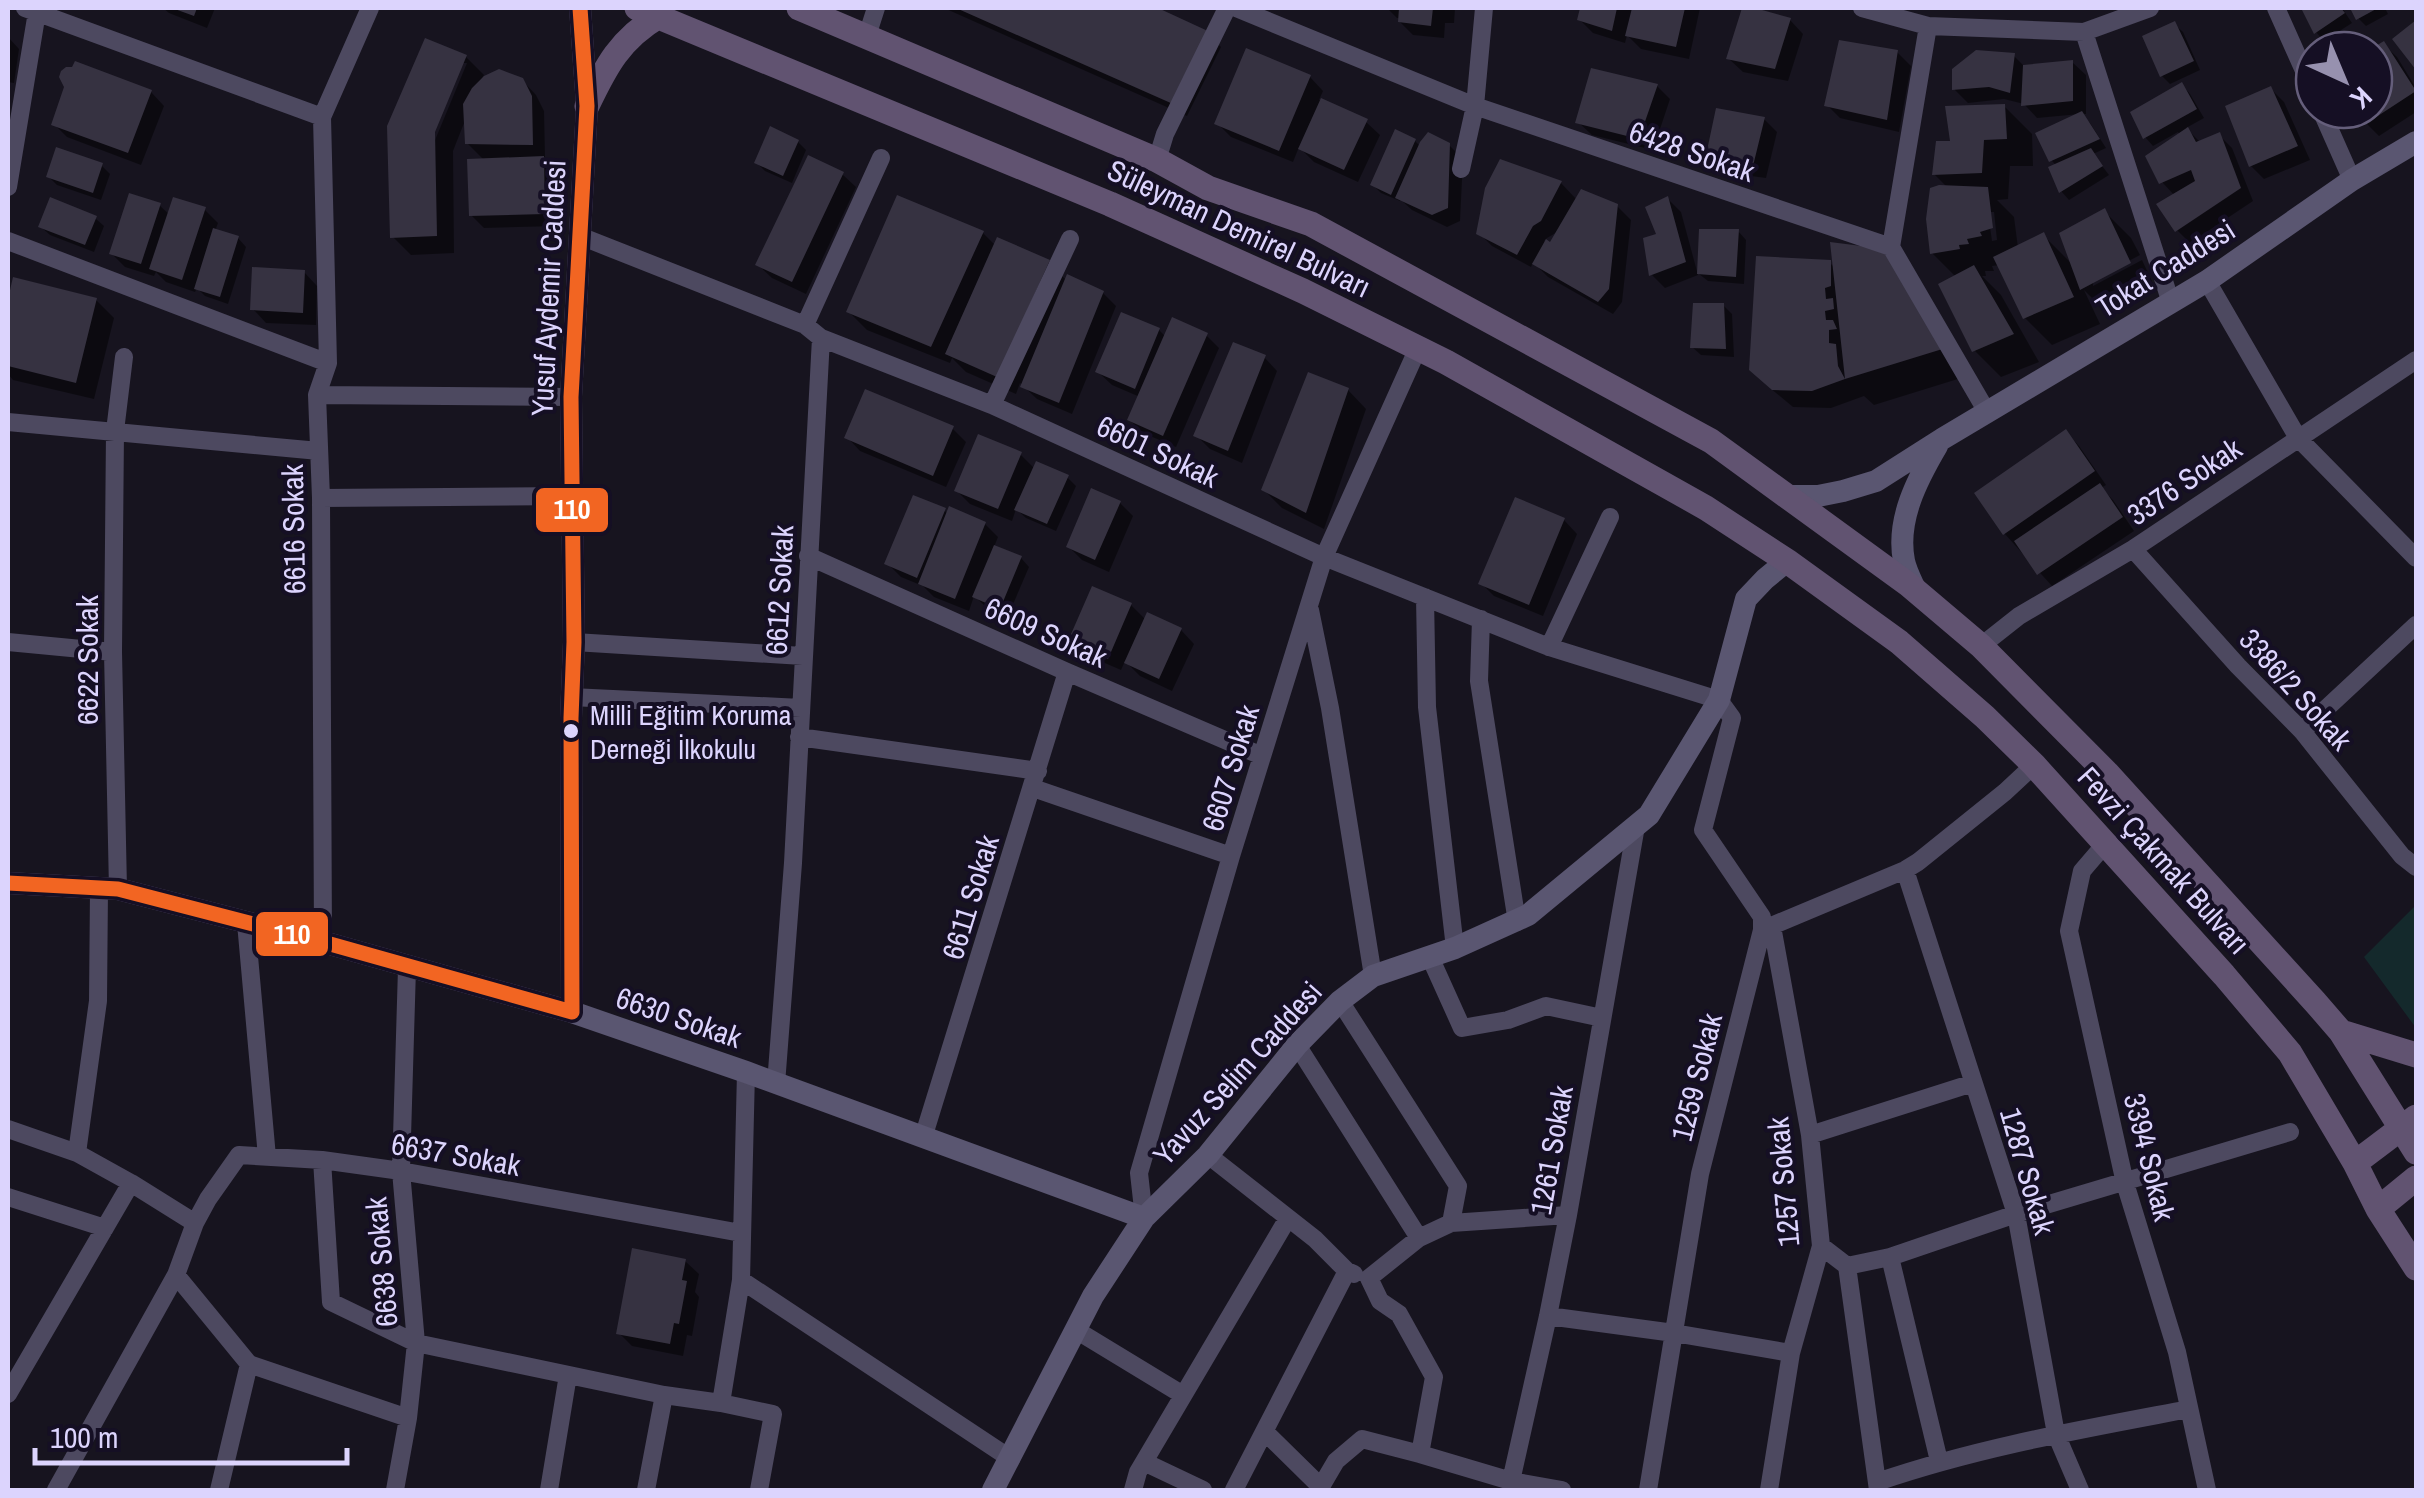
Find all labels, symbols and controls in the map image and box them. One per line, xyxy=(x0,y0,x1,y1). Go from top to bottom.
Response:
north arrow xyxy=(2294,30,2394,130)
text: K xyxy=(2342,79,2381,118)
street label: 6428 Sokak xyxy=(1624,111,1761,191)
street label: Süleyman Demirel Bulvarı xyxy=(1101,149,1377,307)
street label: Yusuf Aydemir Caddesi xyxy=(521,159,575,417)
street label: Tokat Caddesi xyxy=(2088,209,2242,327)
street label: 6601 Sokak xyxy=(1091,405,1226,497)
street label: 3376 Sokak xyxy=(2119,428,2250,534)
street label: 6616 Sokak xyxy=(272,463,314,594)
line badge: 110 xyxy=(534,486,610,534)
text: 110 xyxy=(553,490,591,528)
street label: 6612 Sokak xyxy=(756,523,802,656)
street label: 6609 Sokak xyxy=(979,587,1114,677)
street label: 6622 Sokak xyxy=(67,594,107,725)
street label: 3386/2 Sokak xyxy=(2231,620,2362,759)
place label: Milli Eğitim Koruma Derneği İlkokulu xyxy=(590,696,792,768)
street label: 6607 Sokak xyxy=(1192,699,1268,836)
marker: Milli Eğitim Koruma Derneği İlkokulu xyxy=(561,721,581,741)
street label: Fevzi Çakmak Bulvarı xyxy=(2069,758,2259,962)
street label: 6611 Sokak xyxy=(932,829,1008,964)
line badge: 110 xyxy=(254,910,330,958)
text: 110 xyxy=(273,915,311,953)
street label: Yavuz Selim Caddesi xyxy=(1144,972,1330,1174)
street label: 6630 Sokak xyxy=(611,977,748,1057)
street label: 1259 Sokak xyxy=(1661,1008,1731,1145)
street label: 1261 Sokak xyxy=(1520,1082,1582,1217)
street label: 3394 Sokak xyxy=(2115,1089,2185,1226)
street label: 1287 Sokak xyxy=(1991,1103,2065,1240)
street label: 1257 Sokak xyxy=(1757,1115,1809,1248)
street label: 6637 Sokak xyxy=(389,1123,524,1185)
street label: 6638 Sokak xyxy=(355,1195,407,1328)
scale bar xyxy=(35,1403,348,1465)
text: 100 m xyxy=(50,1417,118,1457)

